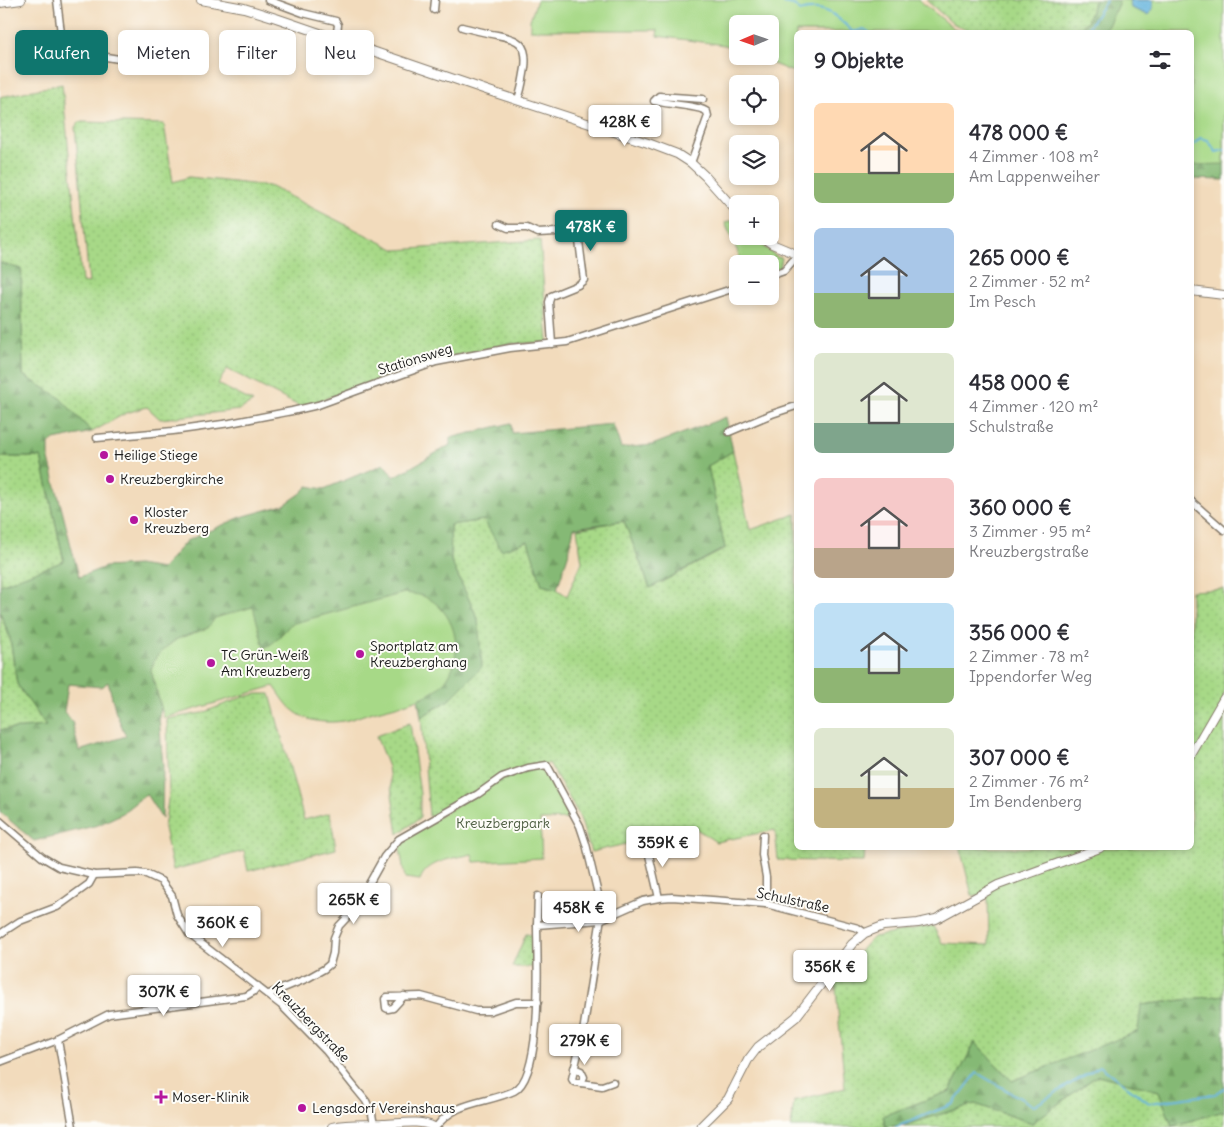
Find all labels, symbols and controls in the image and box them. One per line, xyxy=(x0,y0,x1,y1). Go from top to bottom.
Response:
north arrow xyxy=(729,15,779,65)
map controls xyxy=(729,15,779,305)
chip: Kaufen xyxy=(15,30,108,75)
chip: Mieten xyxy=(118,30,209,75)
chip: Filter xyxy=(219,30,296,75)
chip: Neu xyxy=(306,30,374,75)
icon: filters xyxy=(1146,46,1174,74)
text: 9 Objekte xyxy=(814,47,904,74)
button: locate xyxy=(729,75,779,125)
pin: 428K € xyxy=(584,104,666,147)
text: 428K € xyxy=(599,111,651,131)
text: 478 000 € xyxy=(969,119,1068,146)
icon: home xyxy=(854,123,914,183)
button: layers xyxy=(729,135,779,185)
text: 4 Zimmer · 108 m² xyxy=(969,146,1099,166)
text: Am Lappenweiher xyxy=(969,166,1100,186)
button: + xyxy=(729,195,779,245)
pin: 478K € xyxy=(550,210,632,252)
text: 478K € xyxy=(566,216,616,236)
text: 265 000 € xyxy=(969,244,1070,271)
icon: home xyxy=(854,248,914,308)
button: − xyxy=(729,255,779,305)
text: 2 Zimmer · 52 m² xyxy=(969,271,1090,291)
text: Im Pesch xyxy=(969,291,1036,311)
street label: Stationsweg xyxy=(376,339,454,379)
text: 458 000 € xyxy=(969,369,1070,396)
icon: home xyxy=(854,373,914,433)
text: 4 Zimmer · 120 m² xyxy=(969,396,1099,416)
text: Schulstraße xyxy=(969,416,1054,436)
place label: Heilige Stiege xyxy=(114,446,198,464)
marker: Heilige Stiege xyxy=(98,449,110,461)
place label: Kreuzbergkirche xyxy=(120,470,224,488)
marker: Kreuzbergkirche xyxy=(104,473,116,485)
text: 360 000 € xyxy=(969,494,1072,521)
icon: home xyxy=(854,498,914,558)
place label: Kloster Kreuzberg xyxy=(144,503,209,537)
marker: Kloster Kreuzberg xyxy=(128,514,140,526)
text: 3 Zimmer · 95 m² xyxy=(969,521,1091,541)
text: Kreuzbergstraße xyxy=(969,541,1089,561)
text: 356 000 € xyxy=(969,619,1070,646)
icon: home xyxy=(854,623,914,683)
place label: Sportplatz am Kreuzberghang xyxy=(370,637,467,671)
place label: TC Grün-Weiß Am Kreuzberg xyxy=(221,646,311,680)
text: 2 Zimmer · 78 m² xyxy=(969,646,1090,666)
marker: Sportplatz am Kreuzberghang xyxy=(354,648,366,660)
marker: TC Grün-Weiß Am Kreuzberg xyxy=(205,657,217,669)
text: Ippendorfer Weg xyxy=(969,666,1092,686)
text: 307 000 € xyxy=(969,744,1070,771)
icon: home xyxy=(854,748,914,808)
text: 2 Zimmer · 76 m² xyxy=(969,771,1089,791)
text: Im Bendenberg xyxy=(969,791,1082,811)
park label: Kreuzbergpark xyxy=(456,814,550,832)
pin: 359K € xyxy=(622,826,704,868)
text: 359K € xyxy=(637,832,689,852)
pin: 265K € xyxy=(313,882,395,925)
street label: Schulstraße xyxy=(755,883,831,917)
text: 265K € xyxy=(328,889,380,909)
pin: 458K € xyxy=(538,890,620,933)
text: 458K € xyxy=(553,897,605,917)
pin: 360K € xyxy=(182,906,264,948)
text: 360K € xyxy=(197,912,249,932)
pin: 356K € xyxy=(789,950,871,992)
text: 356K € xyxy=(804,956,856,976)
pin: 307K € xyxy=(123,974,205,1017)
street label: Kreuzbergstraße xyxy=(268,978,354,1066)
text: 307K € xyxy=(138,981,190,1001)
pin: 279K € xyxy=(544,1024,626,1066)
text: 279K € xyxy=(560,1030,610,1050)
place label: Moser-Klinik xyxy=(172,1088,249,1106)
marker: Moser-Klinik xyxy=(154,1090,168,1104)
place label: Lengsdorf Vereinshaus xyxy=(312,1099,456,1117)
marker: Lengsdorf Vereinshaus xyxy=(296,1102,308,1114)

